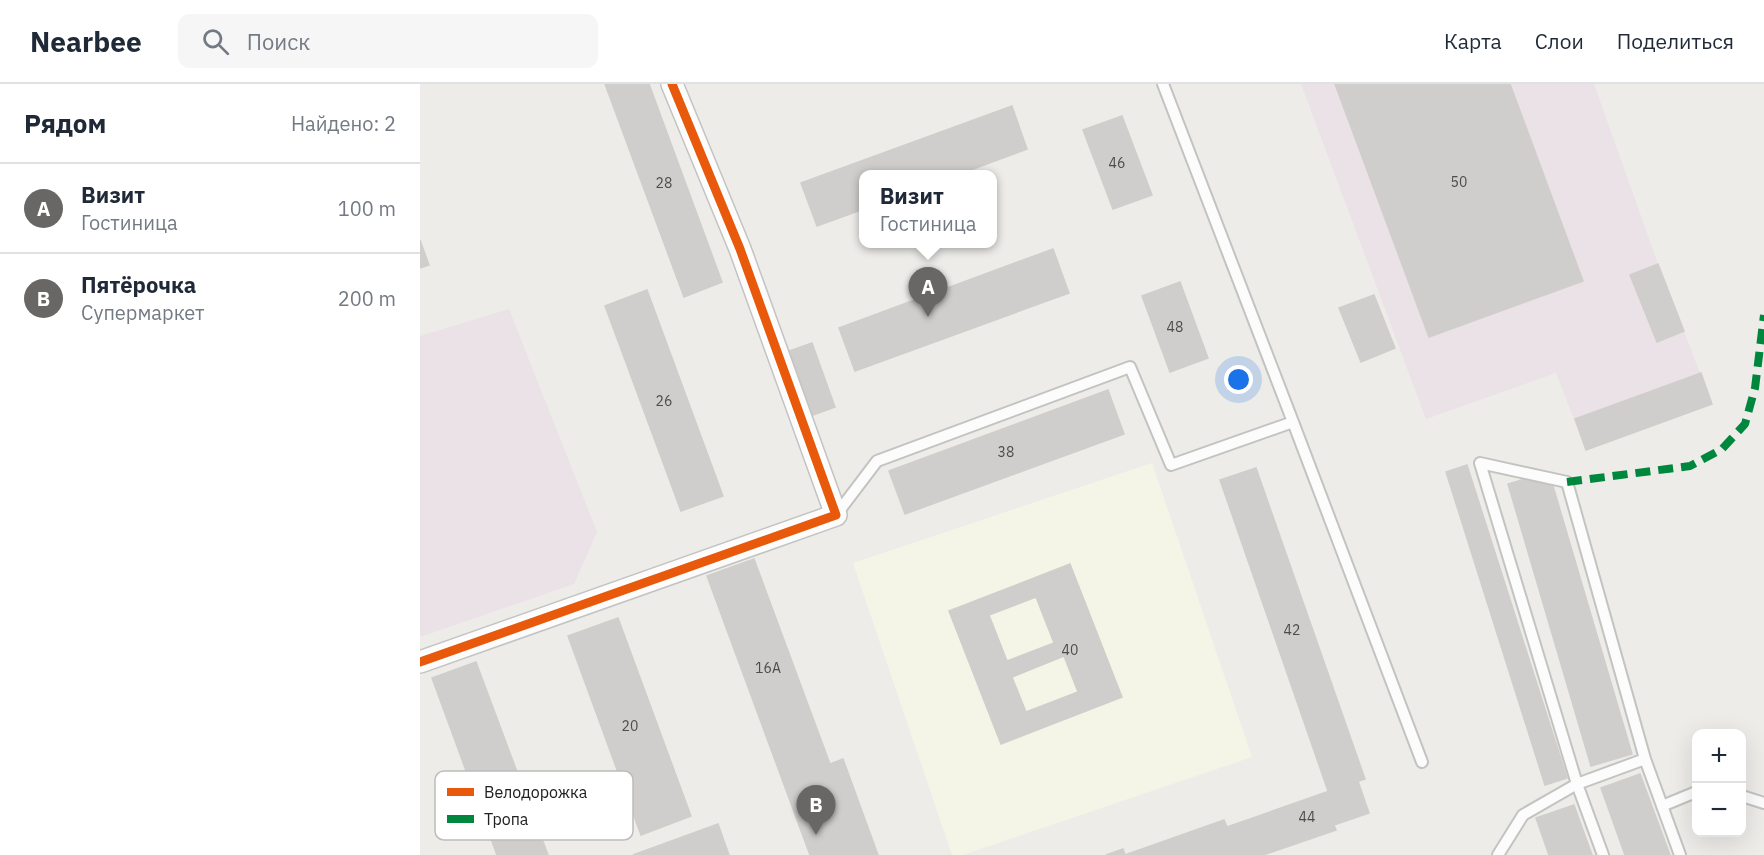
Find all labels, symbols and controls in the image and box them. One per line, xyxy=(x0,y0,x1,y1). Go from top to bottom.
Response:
search box xyxy=(178,14,598,68)
text: Nearbee xyxy=(30,23,142,60)
icon: search xyxy=(199,25,232,58)
text: Поиск xyxy=(247,27,310,56)
text: Карта xyxy=(1444,27,1502,55)
text: Слои xyxy=(1535,27,1584,55)
text: Поделиться xyxy=(1617,27,1734,55)
text: Рядом xyxy=(24,106,106,140)
text: Найдено: 2 xyxy=(291,110,396,137)
house number: 46 xyxy=(1109,154,1125,172)
popup xyxy=(859,170,997,248)
house number: 50 xyxy=(1451,173,1467,191)
house number: 28 xyxy=(656,174,672,192)
text: Визит xyxy=(81,180,145,209)
text: Визит xyxy=(880,181,944,210)
text: A xyxy=(37,195,50,222)
text: 100 m xyxy=(338,195,396,222)
text: Гостиница xyxy=(81,209,178,236)
text: Гостиница xyxy=(880,210,976,237)
pin: A xyxy=(908,268,948,317)
text: Пятёрочка xyxy=(81,270,196,299)
text: B xyxy=(37,285,50,312)
text: 200 m xyxy=(338,285,396,312)
text: Супермаркет xyxy=(81,299,204,326)
house number: 48 xyxy=(1167,318,1183,336)
your location xyxy=(1224,365,1253,394)
house number: 26 xyxy=(656,392,672,410)
house number: 38 xyxy=(998,443,1014,461)
house number: 42 xyxy=(1284,621,1300,639)
house number: 40 xyxy=(1062,641,1078,659)
house number: 16А xyxy=(755,659,781,677)
house number: 20 xyxy=(622,717,638,735)
map controls xyxy=(1692,729,1746,837)
button: + xyxy=(1692,729,1746,783)
legend xyxy=(435,771,633,840)
text: Велодорожка xyxy=(484,782,588,802)
button: − xyxy=(1692,783,1746,837)
pin: B xyxy=(796,786,836,835)
house number: 44 xyxy=(1299,808,1315,826)
text: Тропа xyxy=(484,809,529,829)

